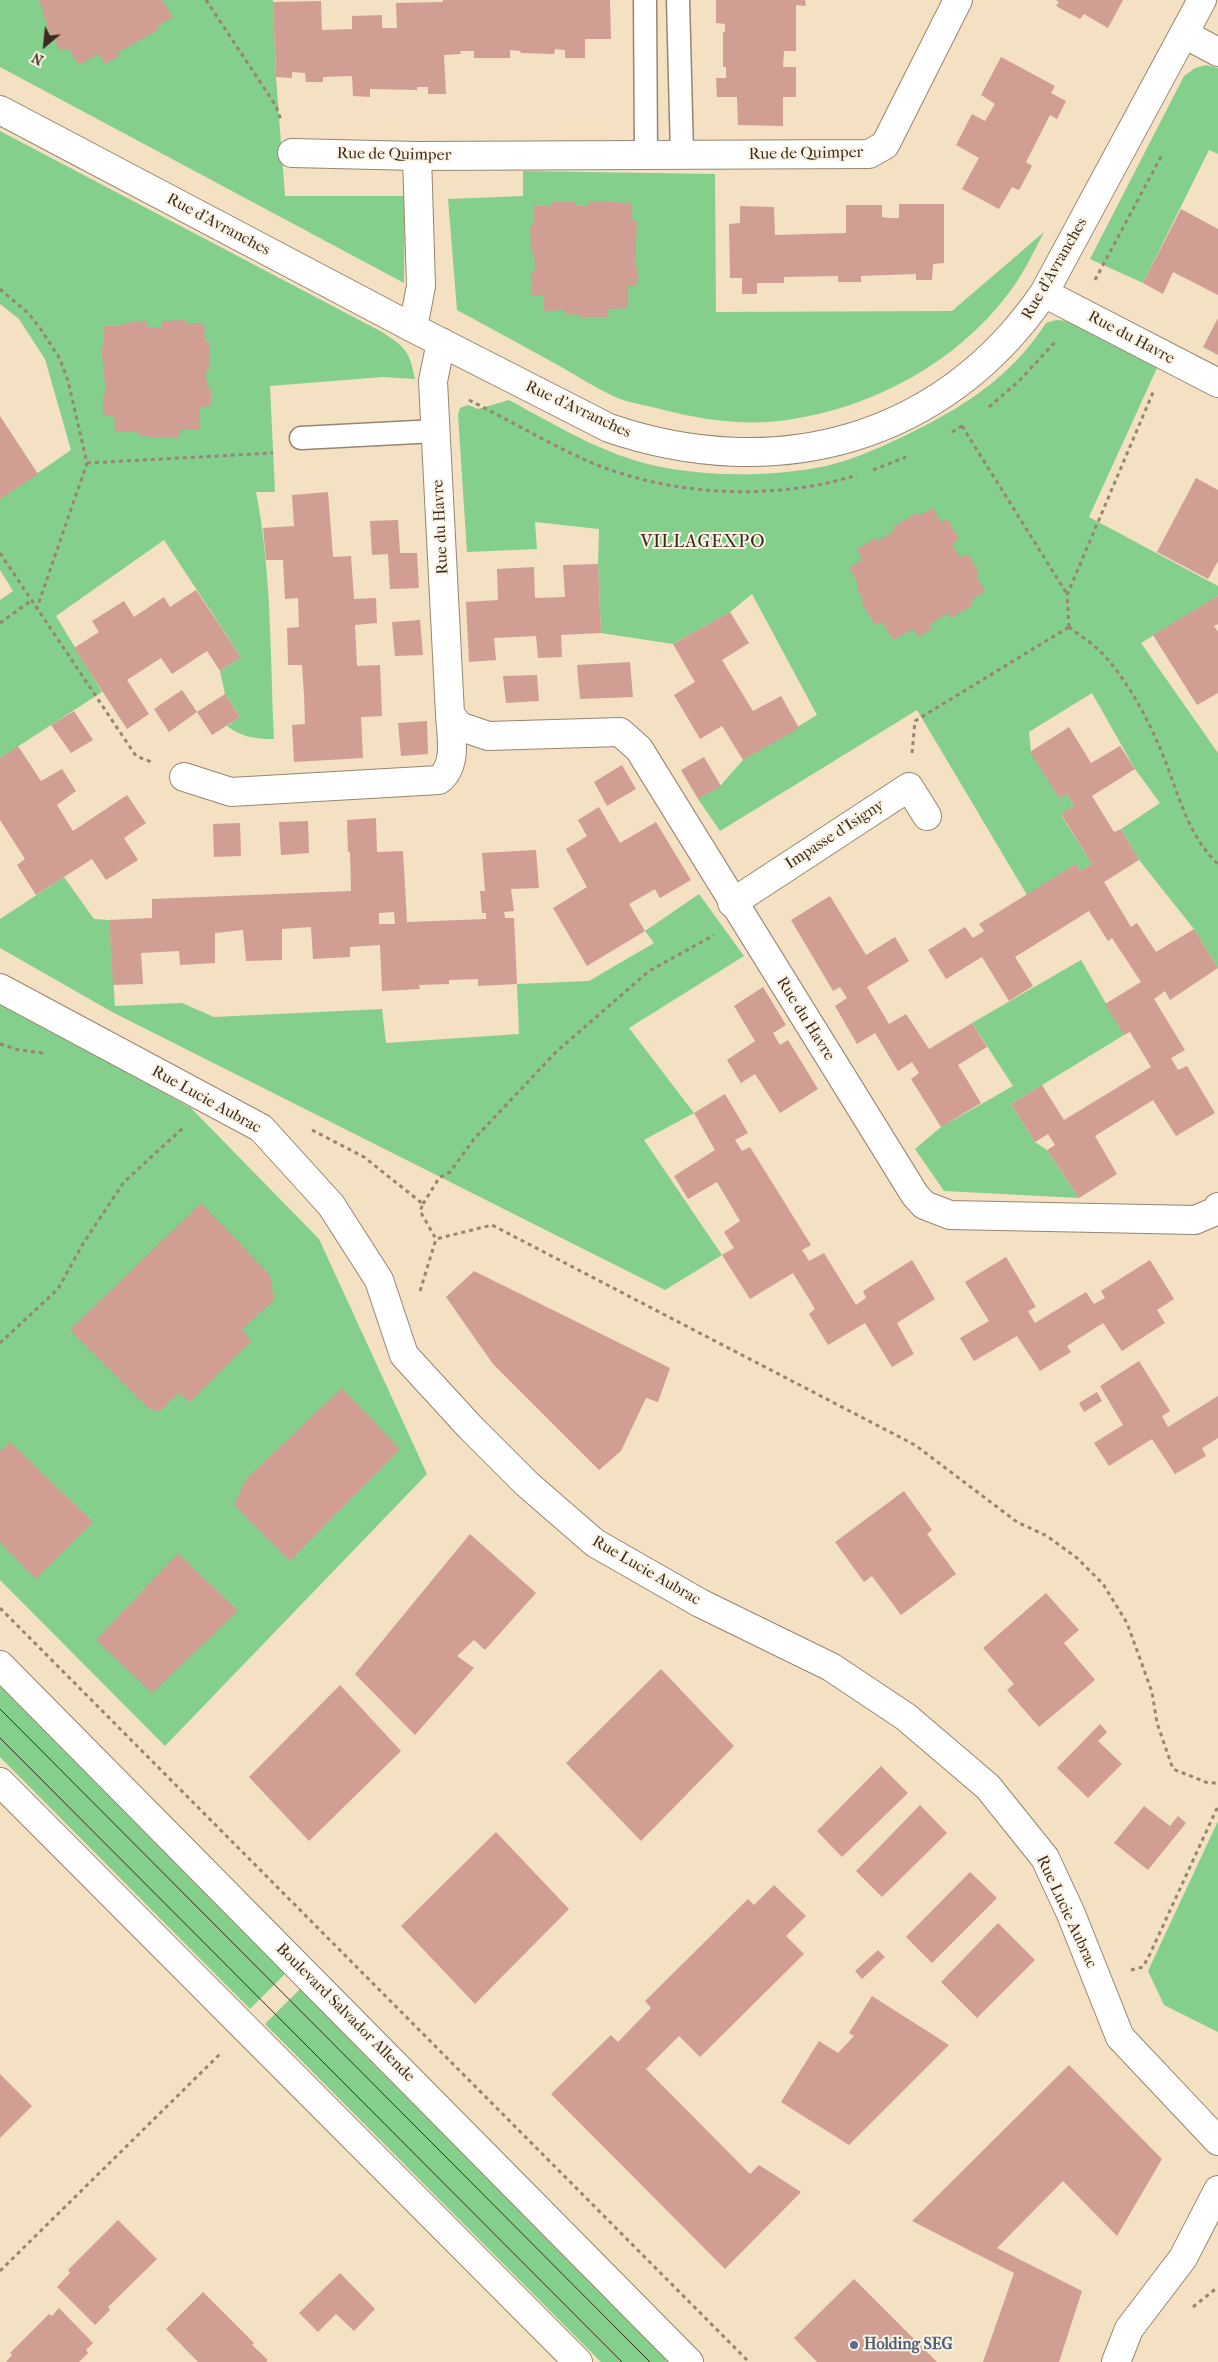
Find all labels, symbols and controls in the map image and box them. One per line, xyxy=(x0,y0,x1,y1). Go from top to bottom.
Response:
north arrow xyxy=(20,20,70,70)
text: N xyxy=(29,49,46,69)
street label: Rue de Quimper xyxy=(749,143,863,165)
street label: Rue de Quimper xyxy=(337,144,451,166)
street label: Rue d'Avranches xyxy=(163,190,273,260)
street label: Rue d'Avranches xyxy=(1018,215,1092,323)
street label: Rue du Havre xyxy=(1084,307,1178,369)
street label: Rue d'Avranches xyxy=(522,377,634,443)
street label: Rue du Havre xyxy=(429,479,453,575)
district label: VILLAGEXPO xyxy=(639,532,767,554)
street label: Impasse d'Isigny xyxy=(782,796,888,874)
street label: Rue du Havre xyxy=(772,974,838,1064)
street label: Rue Lucie Aubrac xyxy=(148,1062,264,1138)
street label: Rue Lucie Aubrac xyxy=(588,1532,704,1610)
street label: Rue Lucie Aubrac xyxy=(1032,1853,1100,1971)
street label: Boulevard Salvador Allende xyxy=(272,1940,418,2086)
place label: Holding SEG xyxy=(864,2335,953,2355)
marker: Holding SEG xyxy=(848,2339,860,2351)

